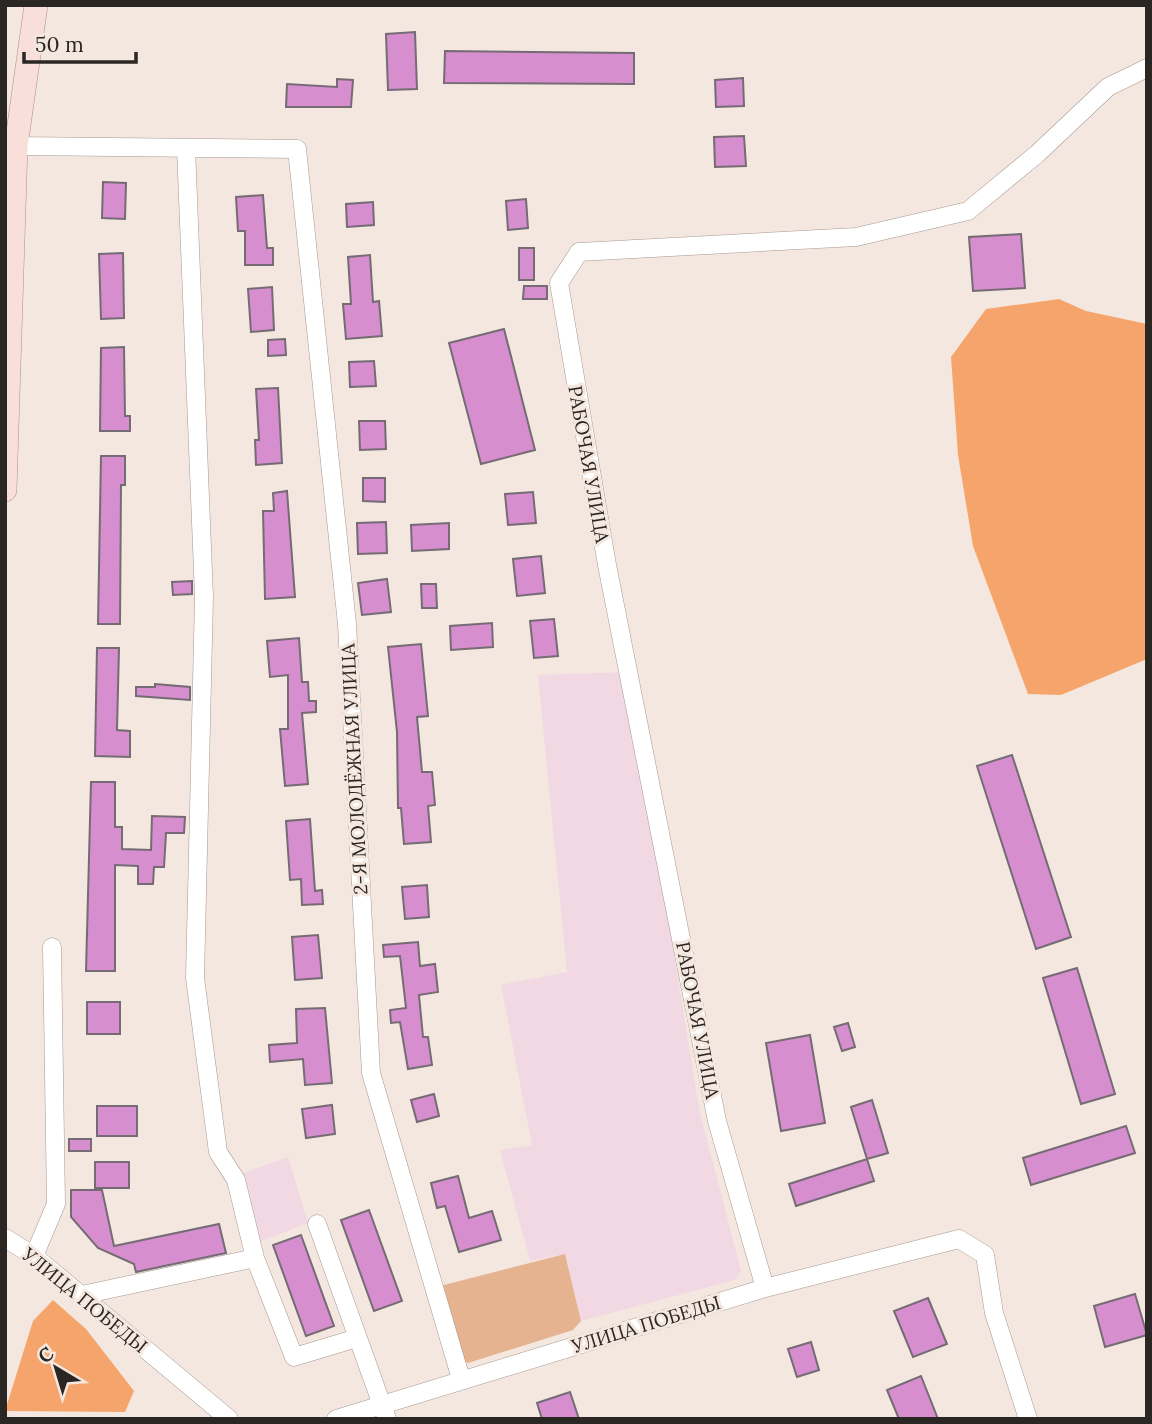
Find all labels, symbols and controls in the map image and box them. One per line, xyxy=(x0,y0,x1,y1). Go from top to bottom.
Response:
scale bar xyxy=(24,21,136,65)
text: 50 m xyxy=(35,31,84,58)
street label: РАБОЧАЯ УЛИЦА xyxy=(563,383,615,546)
street label: 2-Я МОЛОДЁЖНАЯ УЛИЦА xyxy=(335,642,373,895)
street label: РАБОЧАЯ УЛИЦА xyxy=(671,939,725,1102)
street label: УЛИЦА ПОБЕДЫ xyxy=(17,1242,152,1358)
street label: УЛИЦА ПОБЕДЫ xyxy=(568,1290,723,1358)
north arrow xyxy=(21,1333,91,1403)
text: С xyxy=(33,1341,58,1368)

